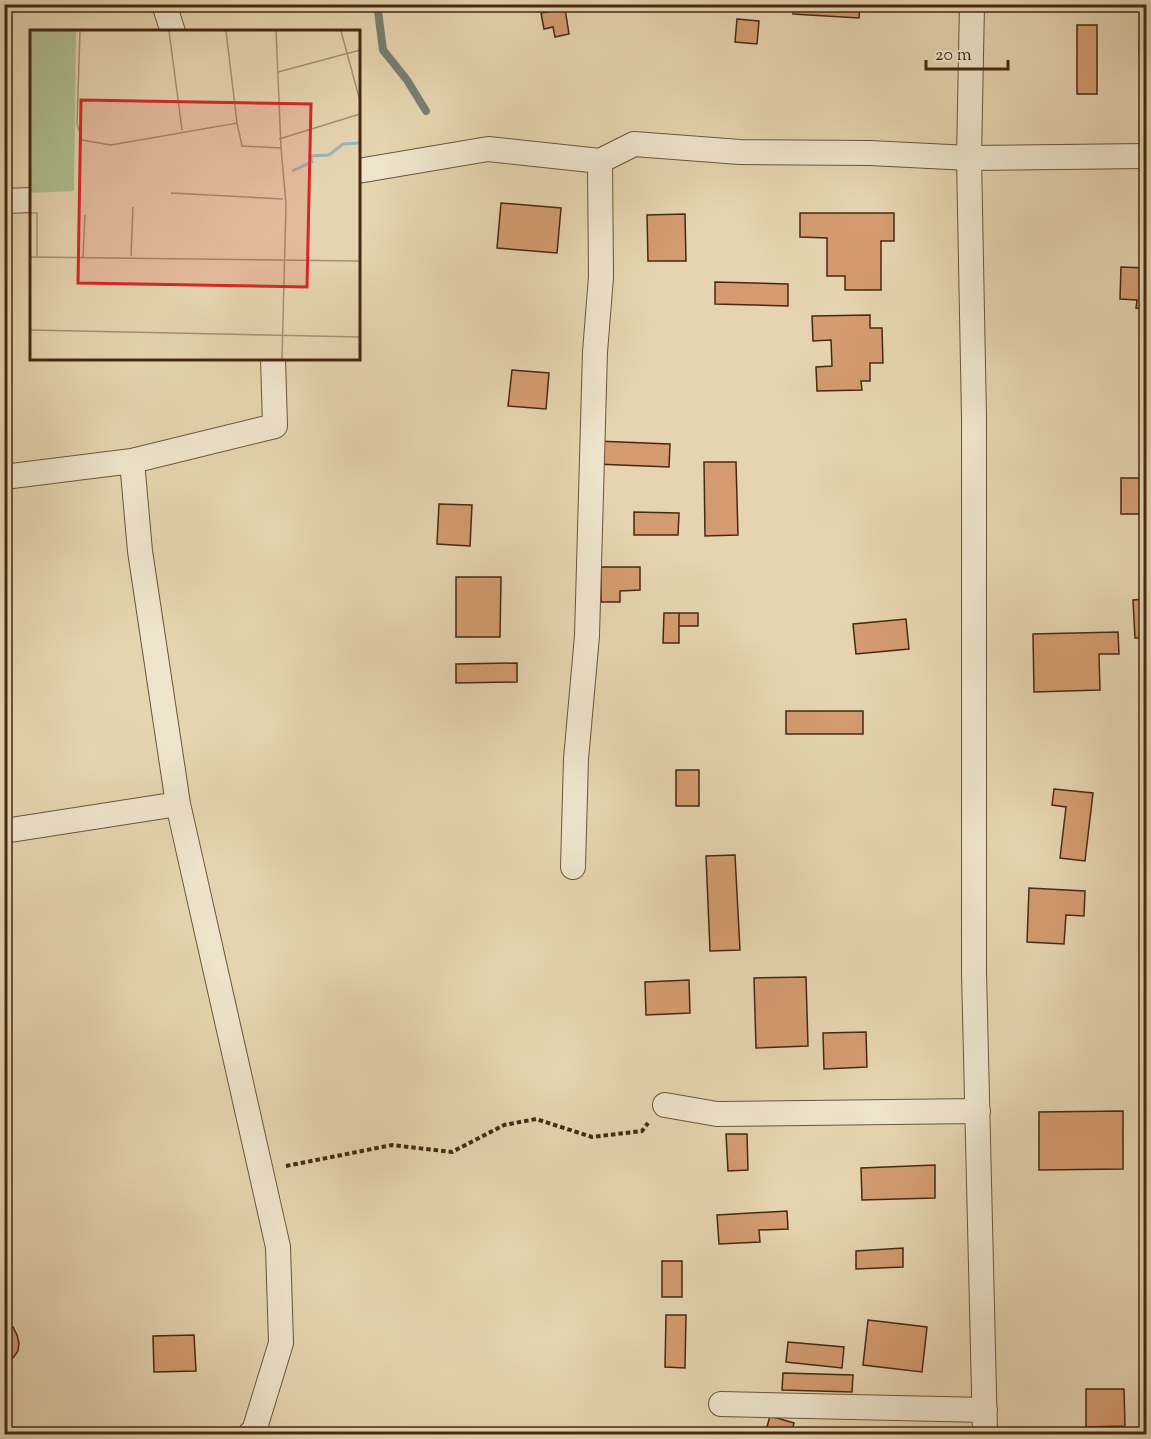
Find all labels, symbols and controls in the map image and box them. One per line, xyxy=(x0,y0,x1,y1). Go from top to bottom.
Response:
inset map xyxy=(30,30,360,360)
scale bar xyxy=(926,33,1008,71)
text: 20 m xyxy=(935,43,972,69)

